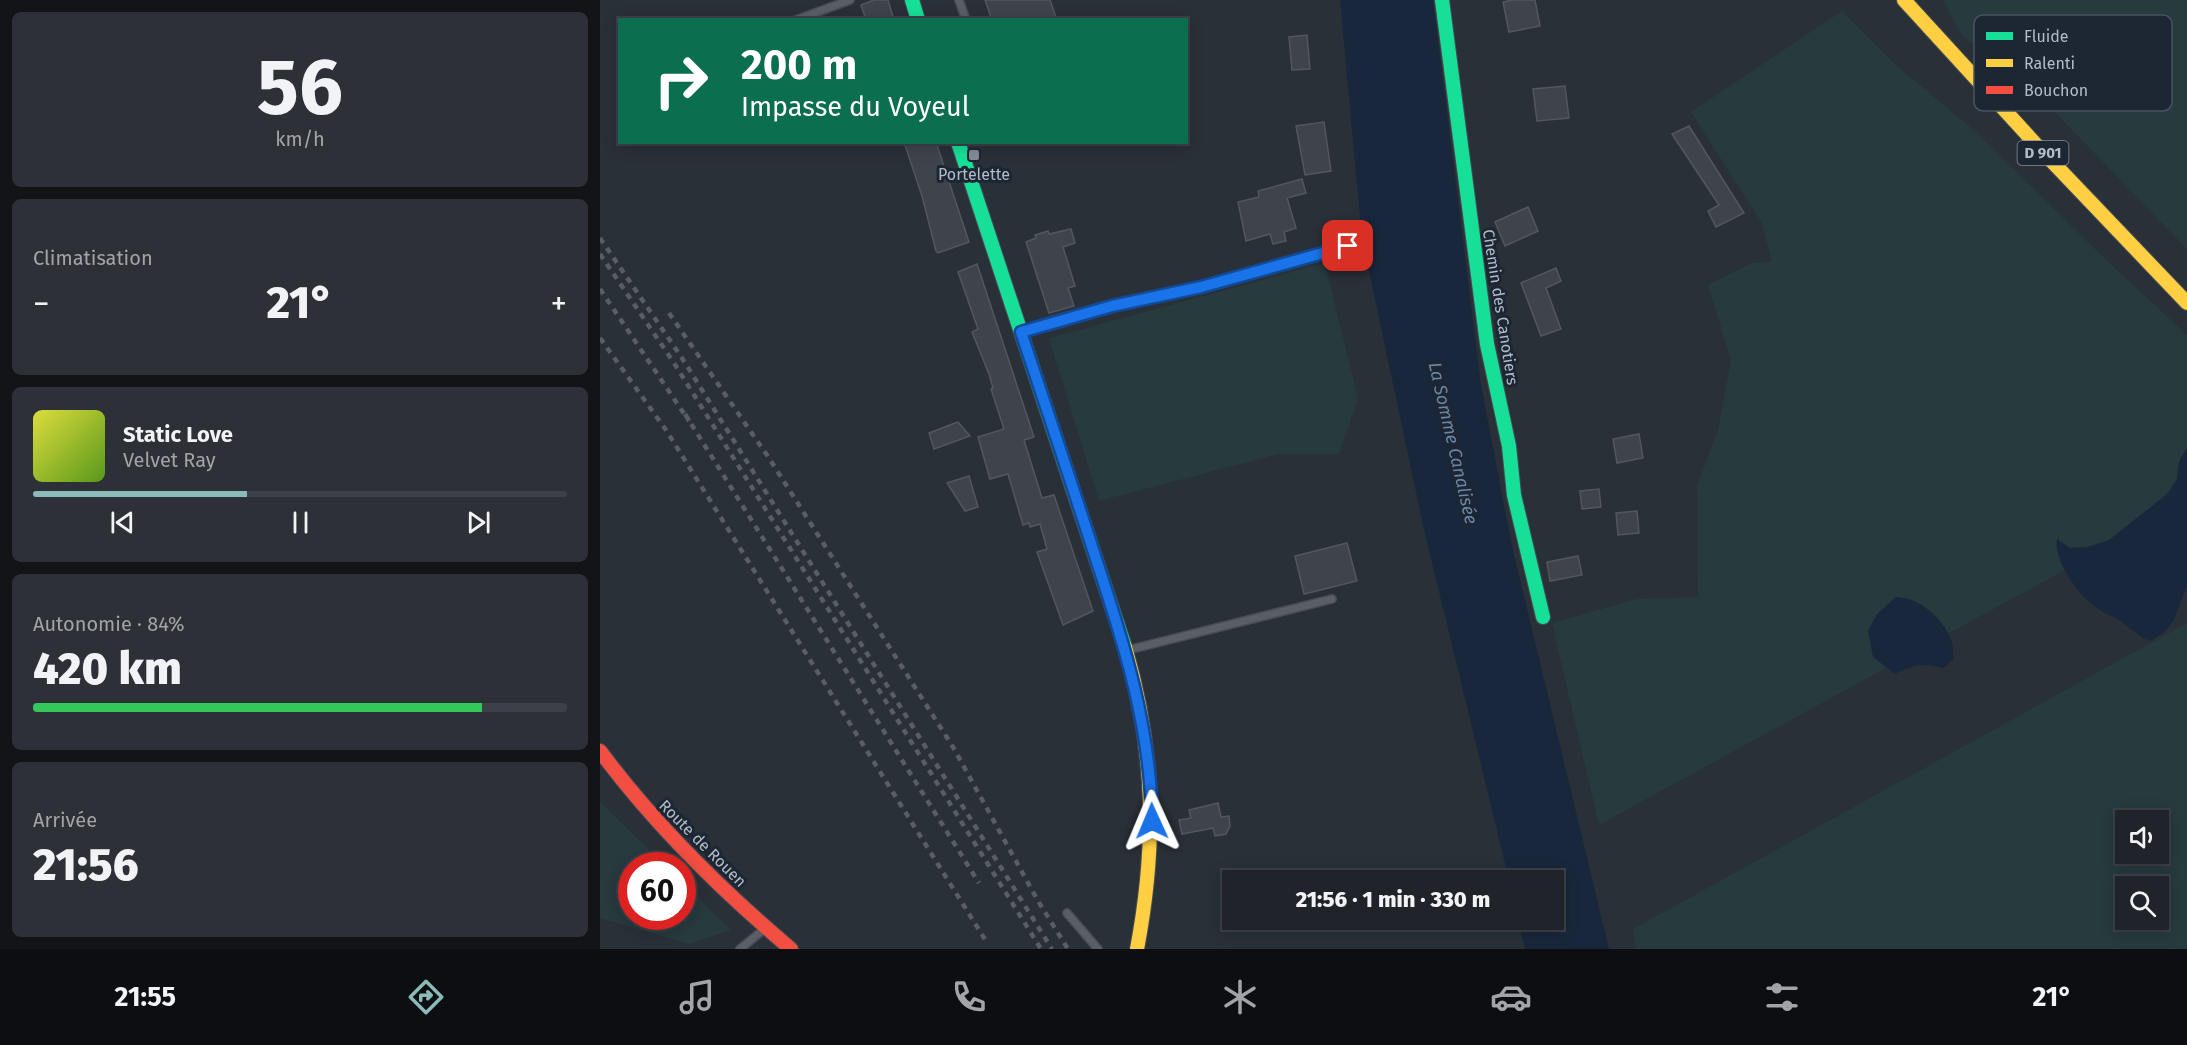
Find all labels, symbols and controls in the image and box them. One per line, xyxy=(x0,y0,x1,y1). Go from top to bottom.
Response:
legend xyxy=(1974,15,2172,111)
text: Fluide xyxy=(2024,27,2069,46)
text: 200 m xyxy=(741,40,857,90)
text: 56 xyxy=(257,41,343,135)
icon: right xyxy=(642,42,720,120)
text: Ralenti xyxy=(2024,54,2075,73)
text: Bouchon xyxy=(2024,81,2088,100)
text: Impasse du Voyeul xyxy=(741,91,970,123)
text: km/h xyxy=(275,127,325,151)
road number: D 901 xyxy=(2018,141,2068,165)
marker: Portelette xyxy=(967,148,981,162)
place label: Portelette xyxy=(938,165,1010,184)
pin xyxy=(1322,220,1373,271)
street label: Chemin des Canotiers xyxy=(1479,228,1522,386)
icon: arrive xyxy=(1331,229,1364,262)
text: Climatisation xyxy=(33,246,153,270)
text: 21° xyxy=(266,276,334,330)
text: − xyxy=(33,284,50,324)
text: + xyxy=(551,284,567,324)
water label: La Somme Canalisée xyxy=(1424,360,1482,526)
text: Static Love xyxy=(123,421,233,448)
text: Velvet Ray xyxy=(123,448,216,472)
icon: previous xyxy=(106,506,139,539)
icon: pause xyxy=(284,506,317,539)
icon: next xyxy=(462,506,495,539)
text: Autonomie · 84% xyxy=(33,612,185,636)
text: 420 km xyxy=(33,642,182,696)
position arrow xyxy=(1120,789,1184,853)
street label: Route de Rouen xyxy=(655,796,750,891)
text: Arrivée xyxy=(33,808,97,832)
map controls xyxy=(2115,810,2169,930)
button: sound xyxy=(2115,810,2169,864)
text: 21:56 xyxy=(33,838,138,892)
speed limit sign: 60 xyxy=(618,852,696,930)
button: search xyxy=(2115,876,2169,930)
text: 21:56 · 1 min · 330 m xyxy=(1296,886,1490,913)
icon: directions xyxy=(405,976,447,1018)
icon: music xyxy=(676,976,718,1018)
icon: phone xyxy=(948,976,990,1018)
icon: climate xyxy=(1219,976,1261,1018)
icon: car xyxy=(1490,976,1532,1018)
icon: filters xyxy=(1761,976,1803,1018)
text: 21:55 xyxy=(115,981,176,1013)
text: 21° xyxy=(2032,981,2072,1013)

